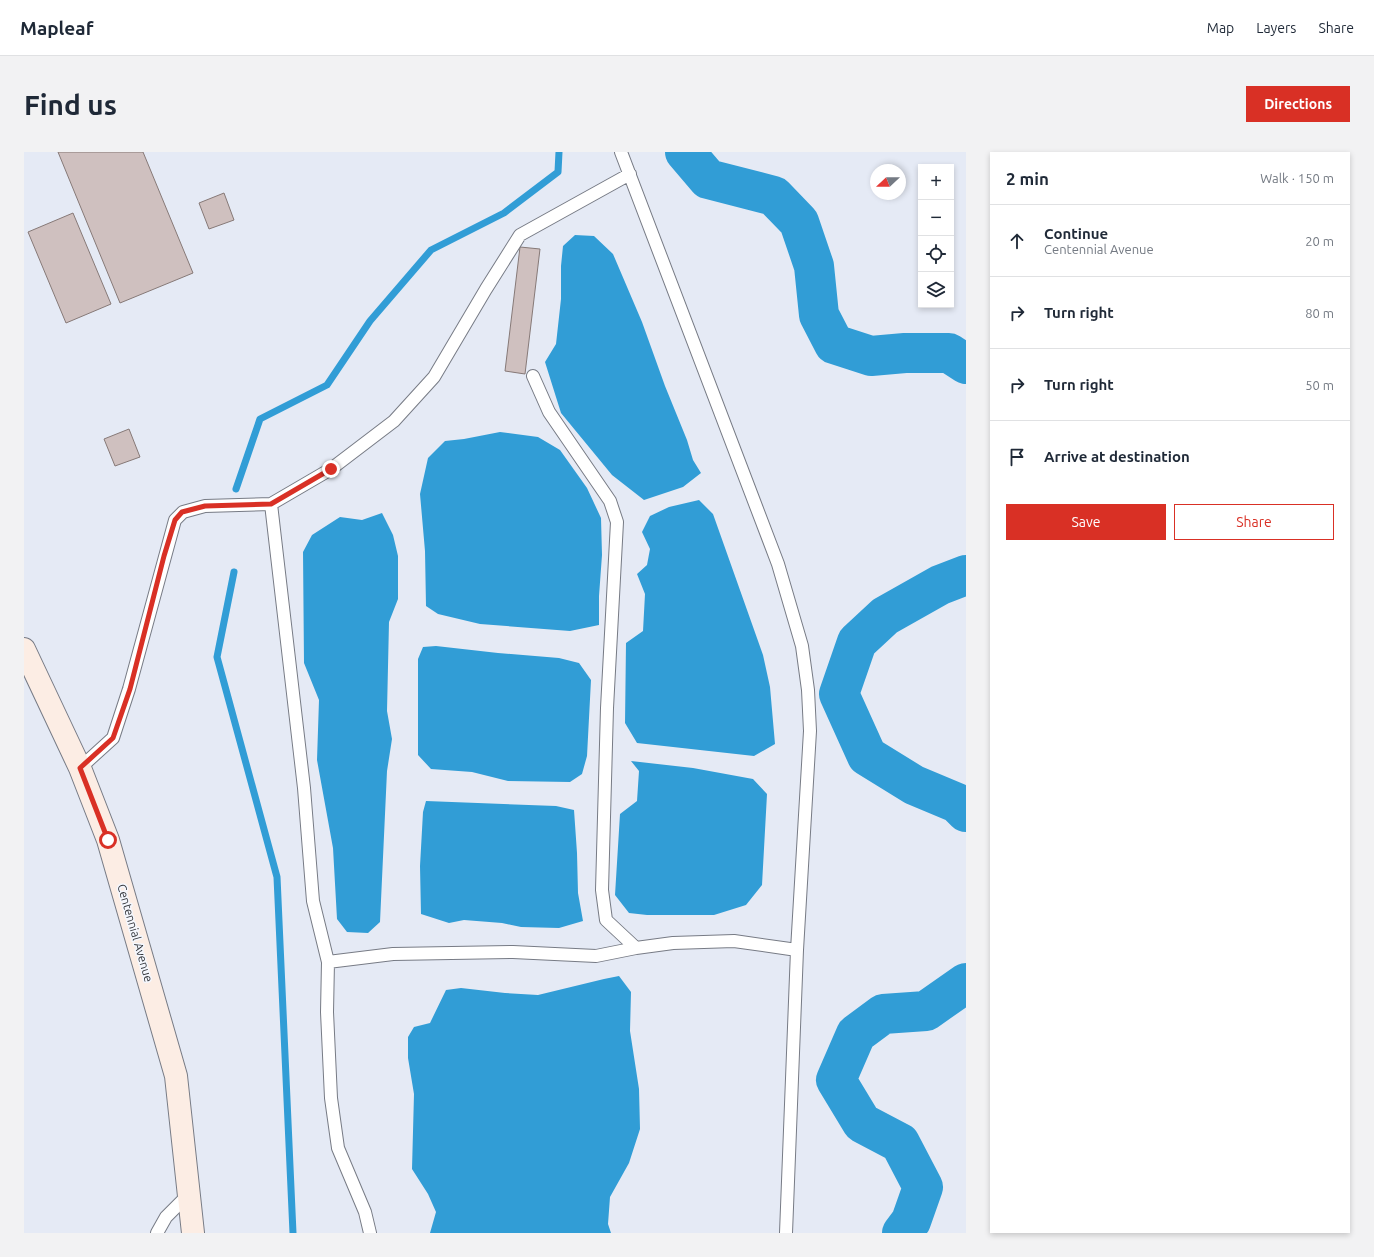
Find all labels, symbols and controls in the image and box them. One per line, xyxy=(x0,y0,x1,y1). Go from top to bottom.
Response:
text: Mapleaf xyxy=(20,17,93,39)
text: Map xyxy=(1207,20,1234,36)
text: Layers xyxy=(1256,20,1296,36)
text: Share xyxy=(1318,20,1354,36)
button: Directions xyxy=(1246,86,1350,122)
text: Find us xyxy=(24,89,117,120)
north arrow xyxy=(870,164,906,200)
map controls xyxy=(918,164,954,308)
button: + xyxy=(918,164,954,200)
text: 2 min xyxy=(1006,169,1049,188)
text: Walk · 150 m xyxy=(1260,171,1334,185)
button: − xyxy=(918,200,954,236)
text: Continue xyxy=(1044,225,1108,242)
icon: ahead xyxy=(1006,230,1028,252)
text: 20 m xyxy=(1305,234,1334,248)
button: locate xyxy=(918,236,954,272)
text: Centennial Avenue xyxy=(1044,242,1154,256)
button: layers xyxy=(918,272,954,308)
icon: right xyxy=(1006,302,1028,324)
text: Turn right xyxy=(1044,304,1114,321)
text: 80 m xyxy=(1305,306,1334,320)
icon: right xyxy=(1006,374,1028,396)
text: Turn right xyxy=(1044,376,1114,393)
text: 50 m xyxy=(1305,378,1334,392)
icon: arrive xyxy=(1006,446,1028,468)
text: Arrive at destination xyxy=(1044,448,1190,465)
route end xyxy=(322,460,340,478)
button: Save xyxy=(1006,504,1166,540)
button: Share xyxy=(1174,504,1334,540)
route start xyxy=(99,831,117,849)
street label: Centennial Avenue xyxy=(115,882,156,983)

